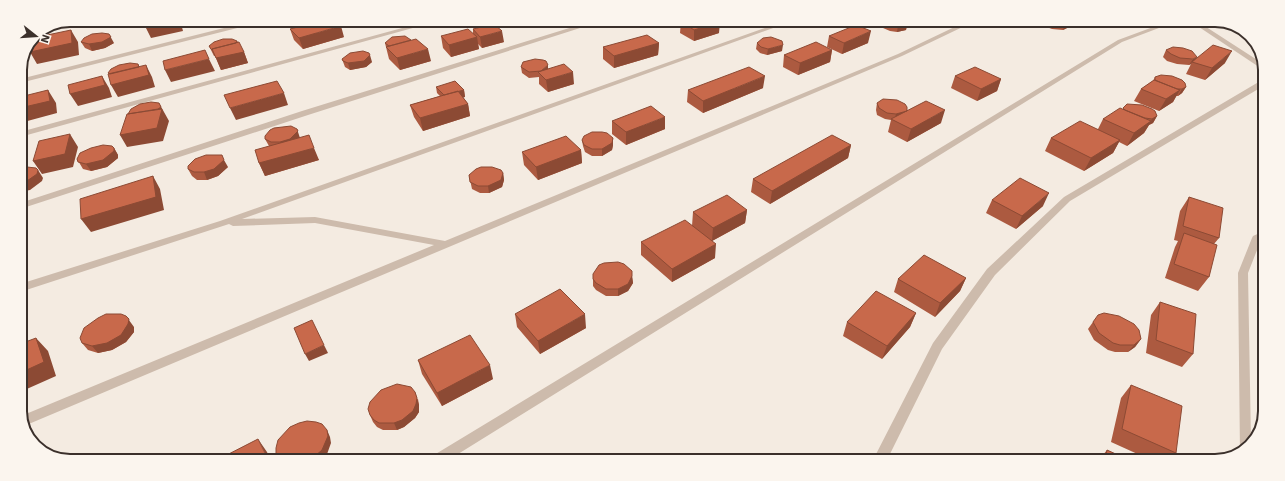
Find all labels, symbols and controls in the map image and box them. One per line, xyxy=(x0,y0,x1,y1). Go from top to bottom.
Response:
north arrow xyxy=(16,16,56,56)
text: N xyxy=(38,33,52,45)

